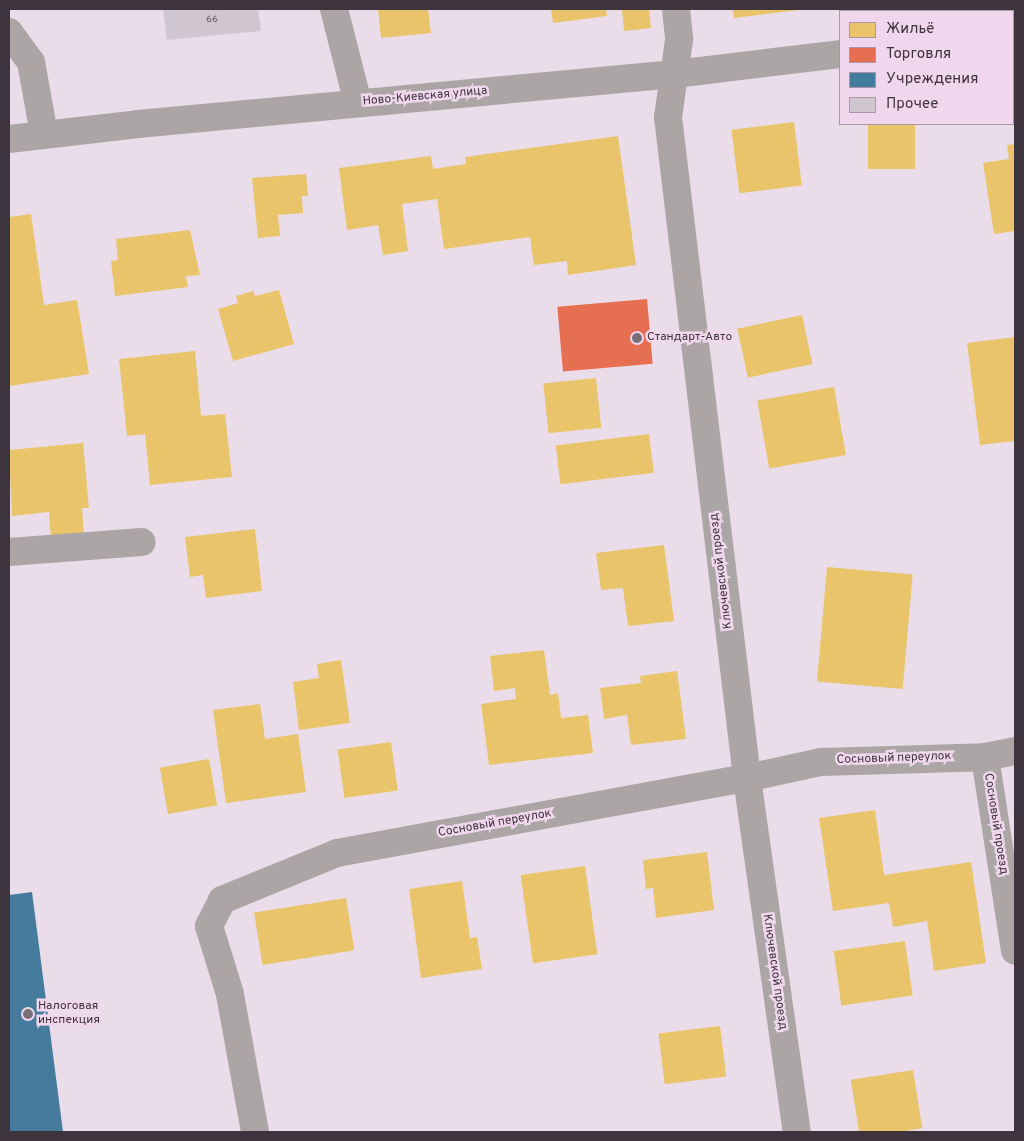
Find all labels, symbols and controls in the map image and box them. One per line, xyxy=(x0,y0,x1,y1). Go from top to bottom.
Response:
legend xyxy=(839,10,1014,125)
house number: 66 xyxy=(206,14,218,26)
text: Жильё xyxy=(886,20,934,39)
text: Торговля xyxy=(886,45,951,64)
text: Учреждения xyxy=(886,70,978,89)
street label: Ново-Киевская улица xyxy=(362,84,488,110)
text: Прочее xyxy=(886,95,938,114)
place label: Стандарт-Авто xyxy=(647,331,732,345)
marker: Стандарт-Авто xyxy=(631,332,643,344)
street label: Ключевской проезд xyxy=(708,512,736,630)
street label: Сосновый переулок xyxy=(836,750,952,768)
street label: Сосновый проезд xyxy=(980,772,1010,876)
street label: Сосновый переулок xyxy=(437,807,553,841)
street label: Ключевской проезд xyxy=(759,913,789,1031)
place label: Налоговая инспекция xyxy=(38,1000,100,1028)
marker: Налоговая инспекция xyxy=(22,1008,34,1020)

